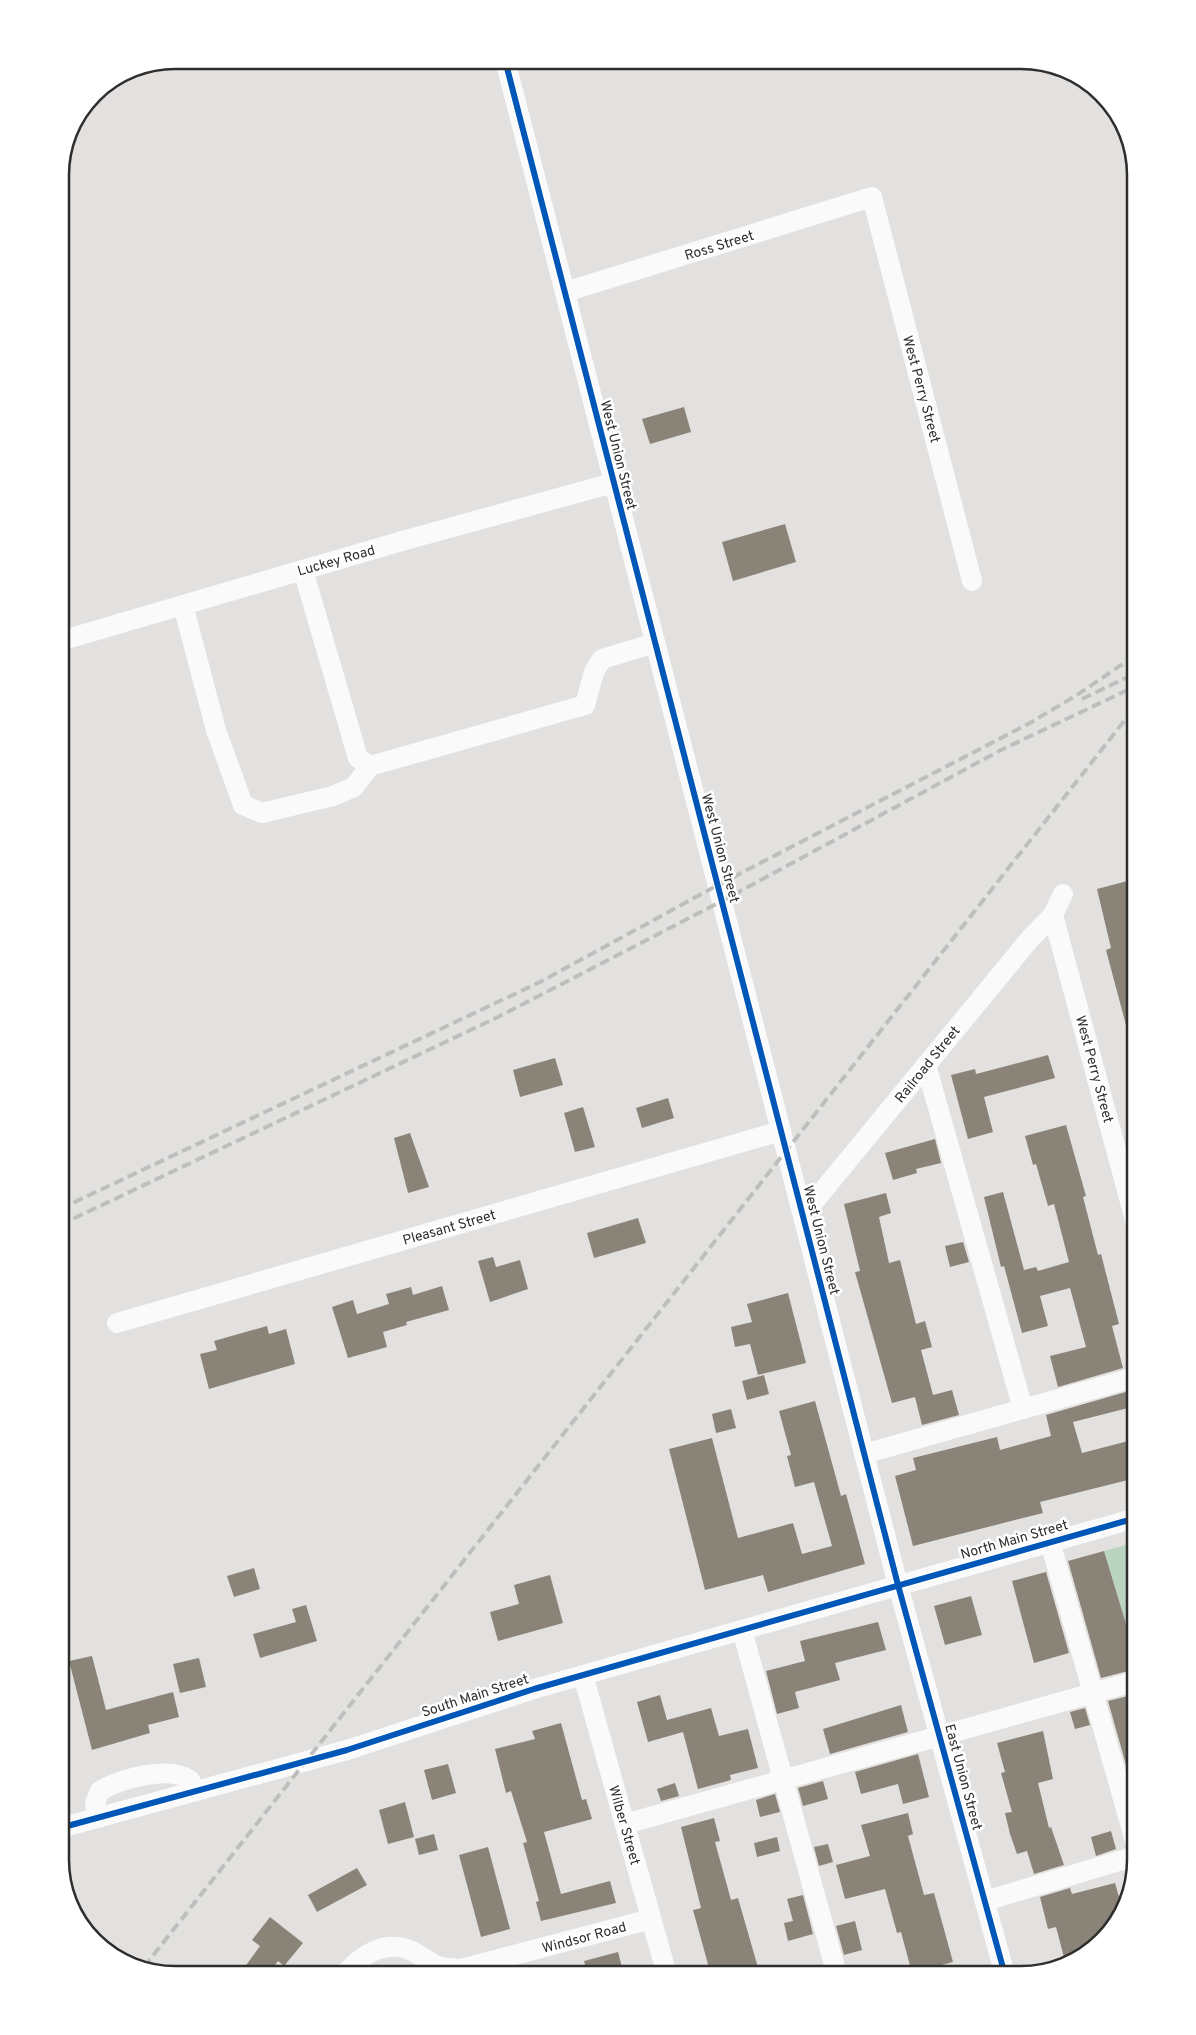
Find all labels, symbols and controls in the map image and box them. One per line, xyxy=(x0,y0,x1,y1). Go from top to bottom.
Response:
street label: Ross Street xyxy=(683,228,756,265)
street label: West Perry Street xyxy=(898,334,943,445)
street label: West Union Street xyxy=(596,399,639,512)
street label: Luckey Road xyxy=(296,542,377,581)
street label: West Union Street xyxy=(697,792,742,905)
street label: West Perry Street xyxy=(1071,1014,1116,1125)
street label: Railroad Street xyxy=(892,1023,964,1107)
street label: West Union Street xyxy=(799,1184,842,1297)
street label: Pleasant Street xyxy=(401,1207,498,1250)
street label: North Main Street xyxy=(959,1517,1070,1564)
street label: South Main Street xyxy=(420,1671,531,1722)
street label: East Union Street xyxy=(940,1722,985,1832)
street label: Wilber Street xyxy=(604,1784,643,1867)
street label: Windsor Road xyxy=(540,1919,628,1958)

